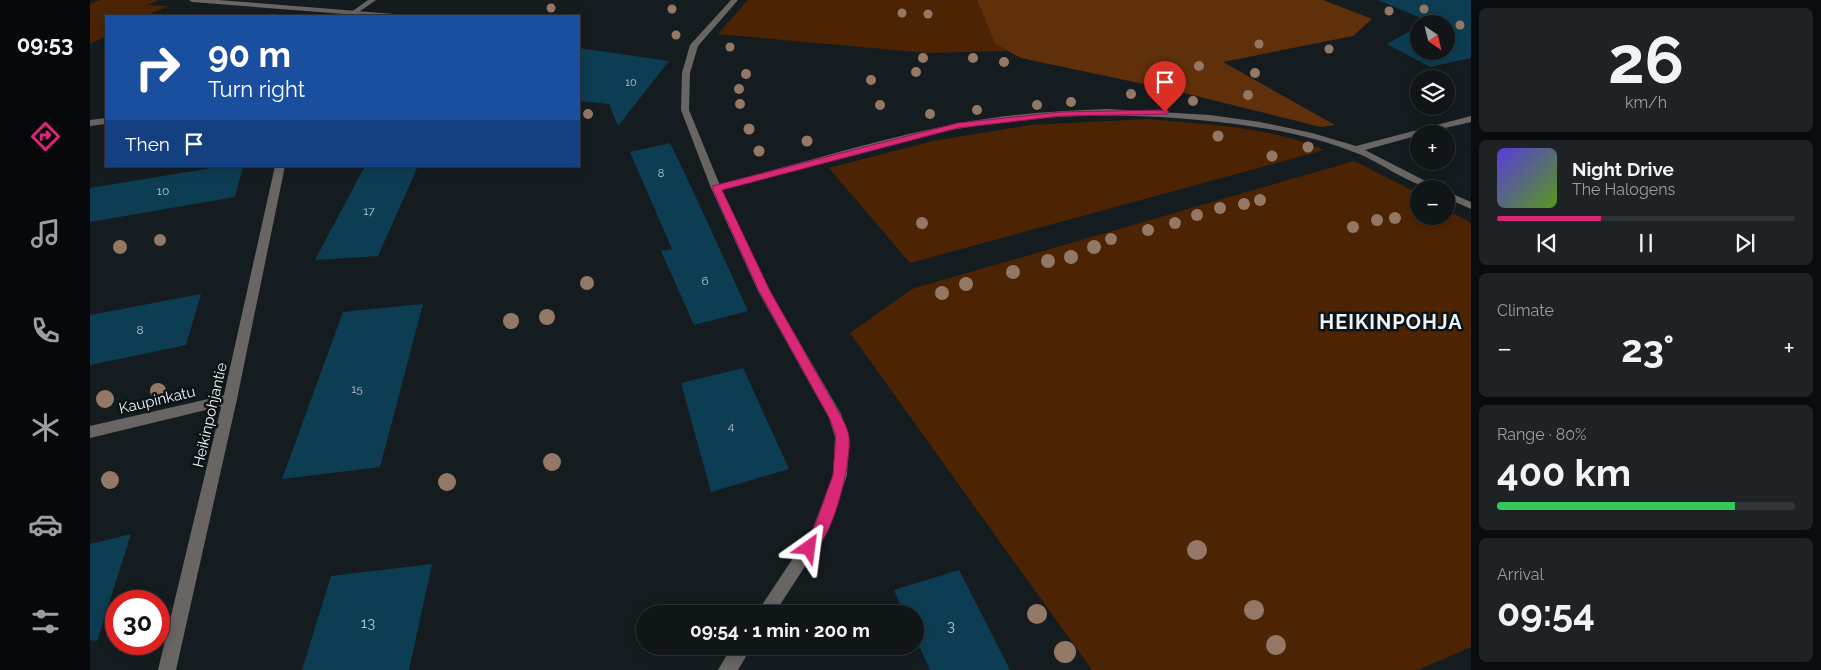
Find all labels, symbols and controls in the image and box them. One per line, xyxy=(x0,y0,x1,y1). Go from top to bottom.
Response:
north arrow xyxy=(1410,15,1455,60)
map controls xyxy=(1410,15,1455,225)
text: 26 xyxy=(1608,22,1684,98)
text: 09:53 xyxy=(17,31,73,57)
text: 90 m xyxy=(208,34,291,75)
icon: right xyxy=(125,35,190,100)
pin xyxy=(1144,61,1186,112)
icon: arrive xyxy=(1151,68,1179,96)
button: layers xyxy=(1410,70,1455,115)
text: Turn right xyxy=(208,76,305,102)
house number: 10 xyxy=(625,76,637,89)
text: km/h xyxy=(1625,93,1667,112)
icon: directions xyxy=(28,119,63,154)
button: + xyxy=(1410,125,1455,170)
icon: arrive xyxy=(180,130,208,158)
text: Then xyxy=(125,133,170,155)
text: Night Drive xyxy=(1572,158,1674,180)
house number: 8 xyxy=(658,167,664,180)
button: − xyxy=(1410,180,1455,225)
text: The Halogens xyxy=(1572,180,1675,199)
house number: 10 xyxy=(157,184,169,198)
house number: 17 xyxy=(363,204,375,218)
icon: music xyxy=(28,216,63,251)
icon: previous xyxy=(1533,229,1561,257)
icon: pause xyxy=(1632,229,1660,257)
icon: next xyxy=(1731,229,1759,257)
house number: 6 xyxy=(701,274,709,288)
text: Climate xyxy=(1497,301,1554,320)
district label: HEIKINPOHJA xyxy=(1319,310,1463,334)
icon: phone xyxy=(28,313,63,348)
house number: 8 xyxy=(136,323,144,337)
text: 23° xyxy=(1621,326,1674,371)
text: − xyxy=(1497,332,1512,365)
text: + xyxy=(1783,332,1795,365)
street label: Heikinpohjantie xyxy=(189,361,231,469)
street label: Kaupinkatu xyxy=(117,382,197,418)
house number: 15 xyxy=(351,382,363,396)
icon: climate xyxy=(28,410,63,445)
house number: 4 xyxy=(728,419,735,433)
text: Range · 80% xyxy=(1497,425,1587,444)
text: 400 km xyxy=(1497,450,1631,495)
icon: car xyxy=(28,507,63,542)
position arrow xyxy=(782,521,834,573)
text: Arrival xyxy=(1497,565,1544,584)
speed limit sign: 30 xyxy=(105,590,170,655)
text: 09:54 xyxy=(1497,590,1595,635)
icon: filters xyxy=(28,604,63,639)
house number: 13 xyxy=(361,614,375,632)
house number: 3 xyxy=(947,617,955,635)
text: 09:54 · 1 min · 200 m xyxy=(690,619,870,641)

